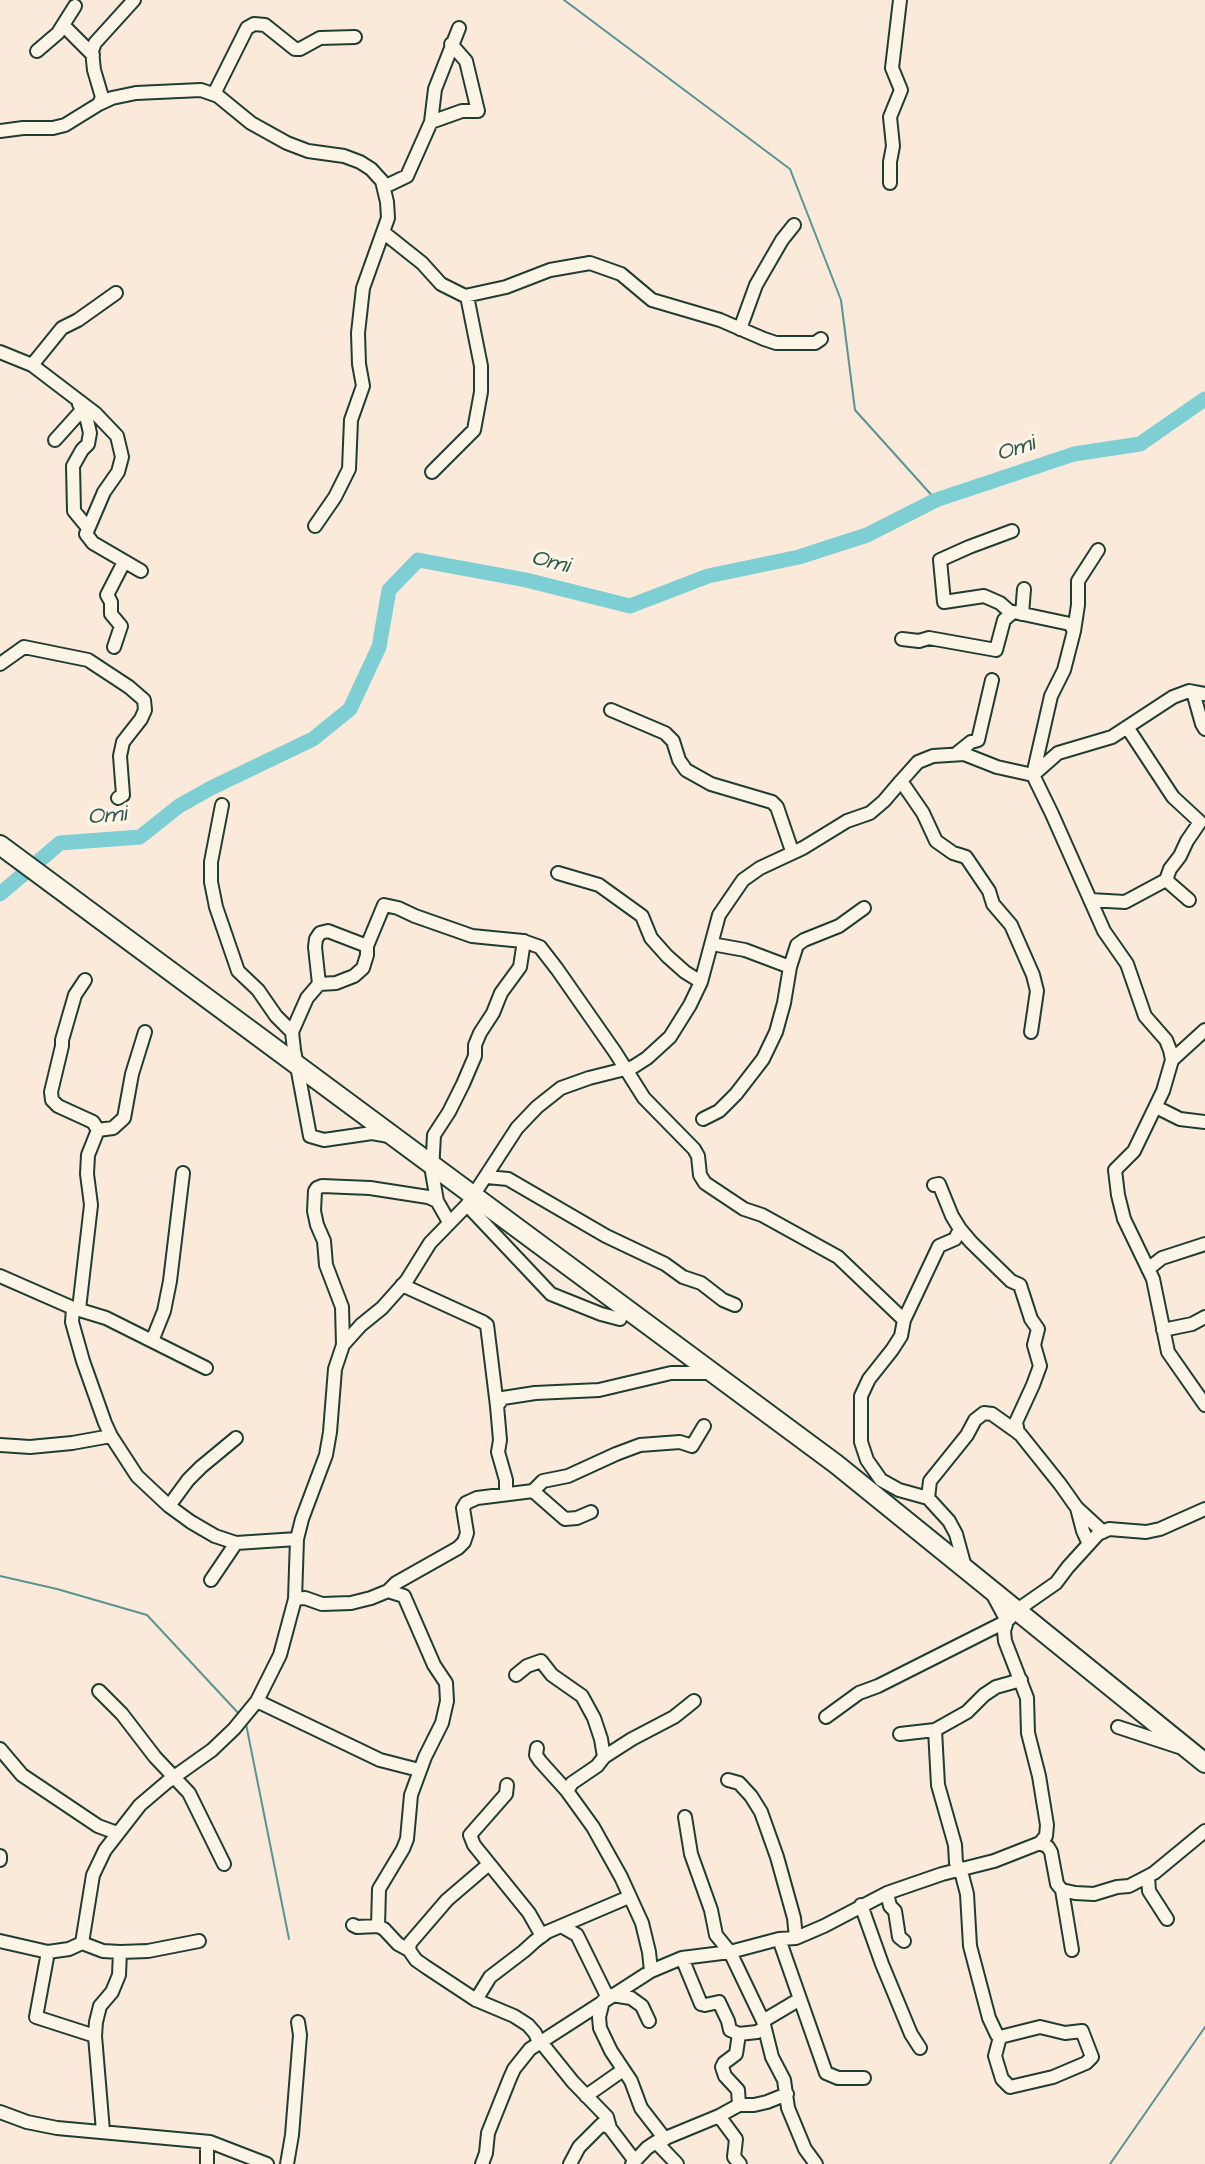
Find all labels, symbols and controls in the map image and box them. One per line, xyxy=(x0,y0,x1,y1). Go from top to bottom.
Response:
water label: Omi xyxy=(993,430,1039,470)
water label: Omi xyxy=(528,545,572,581)
water label: Omi xyxy=(87,801,127,833)

